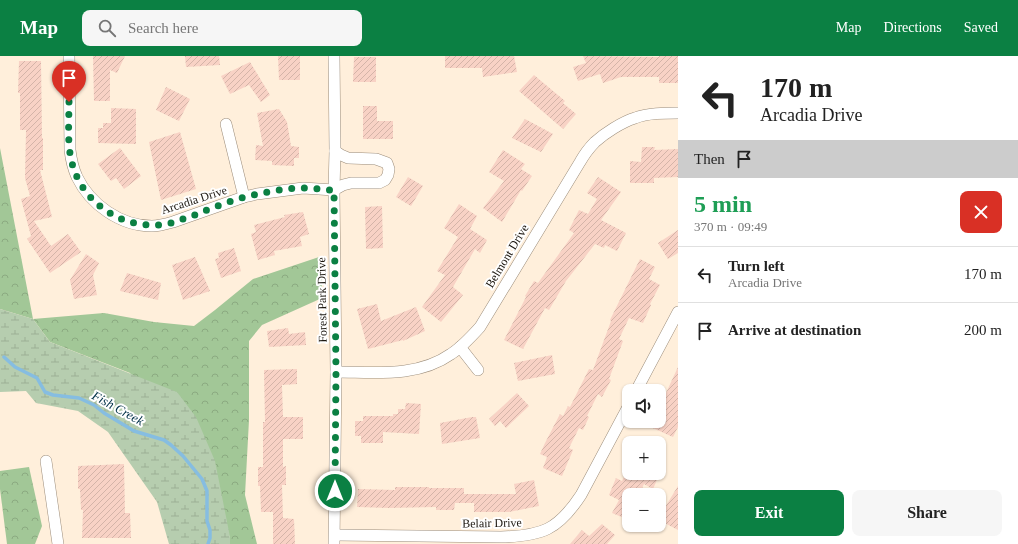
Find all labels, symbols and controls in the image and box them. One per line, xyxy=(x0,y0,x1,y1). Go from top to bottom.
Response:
search box xyxy=(82,10,362,46)
text: Map xyxy=(20,17,58,38)
icon: search xyxy=(96,17,118,39)
text: Search here xyxy=(128,20,198,36)
text: Map xyxy=(836,20,861,35)
text: Directions xyxy=(883,20,942,35)
text: Saved xyxy=(964,20,998,35)
pin xyxy=(52,61,86,102)
icon: arrive xyxy=(58,67,80,89)
icon: left xyxy=(694,72,746,124)
text: 170 m xyxy=(760,72,832,103)
text: Arcadia Drive xyxy=(760,105,862,125)
icon: arrive xyxy=(733,148,755,170)
text: Then xyxy=(694,151,725,167)
street label: Arcadia Drive xyxy=(159,183,229,217)
text: 5 min xyxy=(694,191,752,217)
button: close xyxy=(960,191,1002,233)
text: 370 m · 09:49 xyxy=(694,219,767,234)
street label: Belmont Drive xyxy=(483,222,531,290)
street label: Forest Park Drive xyxy=(314,257,330,343)
text: Turn left xyxy=(728,258,785,274)
icon: left xyxy=(694,264,716,286)
text: 170 m xyxy=(964,266,1002,282)
text: Arcadia Drive xyxy=(728,275,802,290)
icon: arrive xyxy=(694,320,716,342)
text: Arrive at destination xyxy=(728,322,861,338)
text: 200 m xyxy=(964,322,1002,338)
map controls xyxy=(622,384,666,532)
button: sound xyxy=(622,384,666,428)
water label: Fish Creek xyxy=(89,387,147,428)
button: + xyxy=(622,436,666,480)
position arrow xyxy=(314,470,356,512)
button: − xyxy=(622,488,666,532)
button: Exit xyxy=(694,490,844,536)
button: Share xyxy=(852,490,1002,536)
street label: Belair Drive xyxy=(462,515,522,531)

